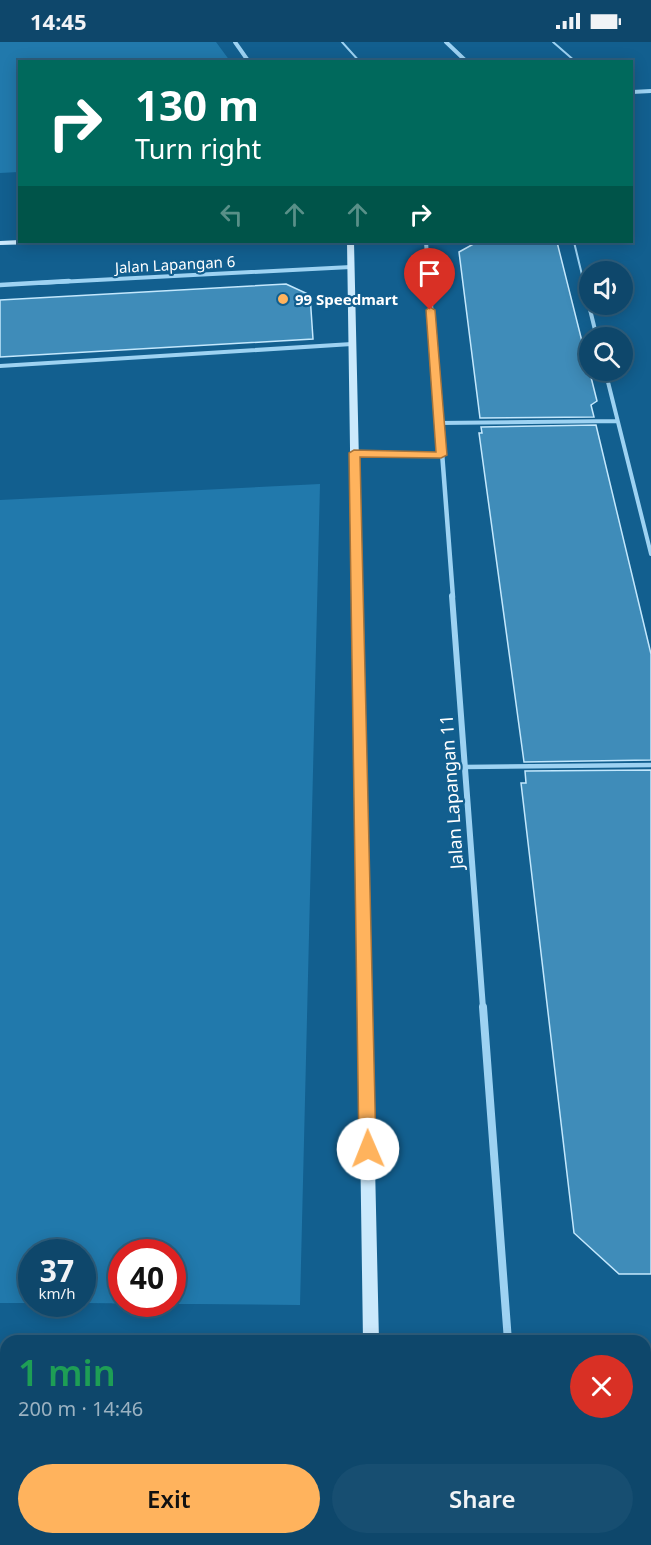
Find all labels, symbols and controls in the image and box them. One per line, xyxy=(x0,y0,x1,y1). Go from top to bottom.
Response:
text: 14:45 xyxy=(30,6,87,36)
text: 130 m xyxy=(135,76,259,133)
icon: right xyxy=(36,84,114,162)
text: Turn right xyxy=(135,130,261,167)
icon: left xyxy=(215,198,248,231)
icon: ahead xyxy=(278,198,311,231)
icon: ahead xyxy=(341,198,374,231)
icon: right xyxy=(404,198,437,231)
pin xyxy=(404,248,455,310)
street label: Jalan Lapangan 6 xyxy=(112,251,236,277)
icon: arrive xyxy=(413,257,446,290)
map controls xyxy=(579,261,633,381)
button: sound xyxy=(579,261,633,315)
place label: 99 Speedmart xyxy=(295,289,399,309)
marker: 99 Speedmart xyxy=(276,292,290,306)
button: search xyxy=(579,327,633,381)
street label: Jalan Lapangan 11 xyxy=(434,714,469,872)
position arrow xyxy=(336,1117,400,1181)
speed limit sign: 40 xyxy=(108,1239,186,1317)
text: 37 xyxy=(40,1250,74,1291)
text: km/h xyxy=(39,1283,75,1303)
text: 1 min xyxy=(18,1348,116,1397)
button: close xyxy=(570,1355,633,1418)
text: 200 m · 14:46 xyxy=(18,1395,143,1422)
button: Exit xyxy=(18,1464,320,1533)
button: Share xyxy=(332,1464,633,1533)

